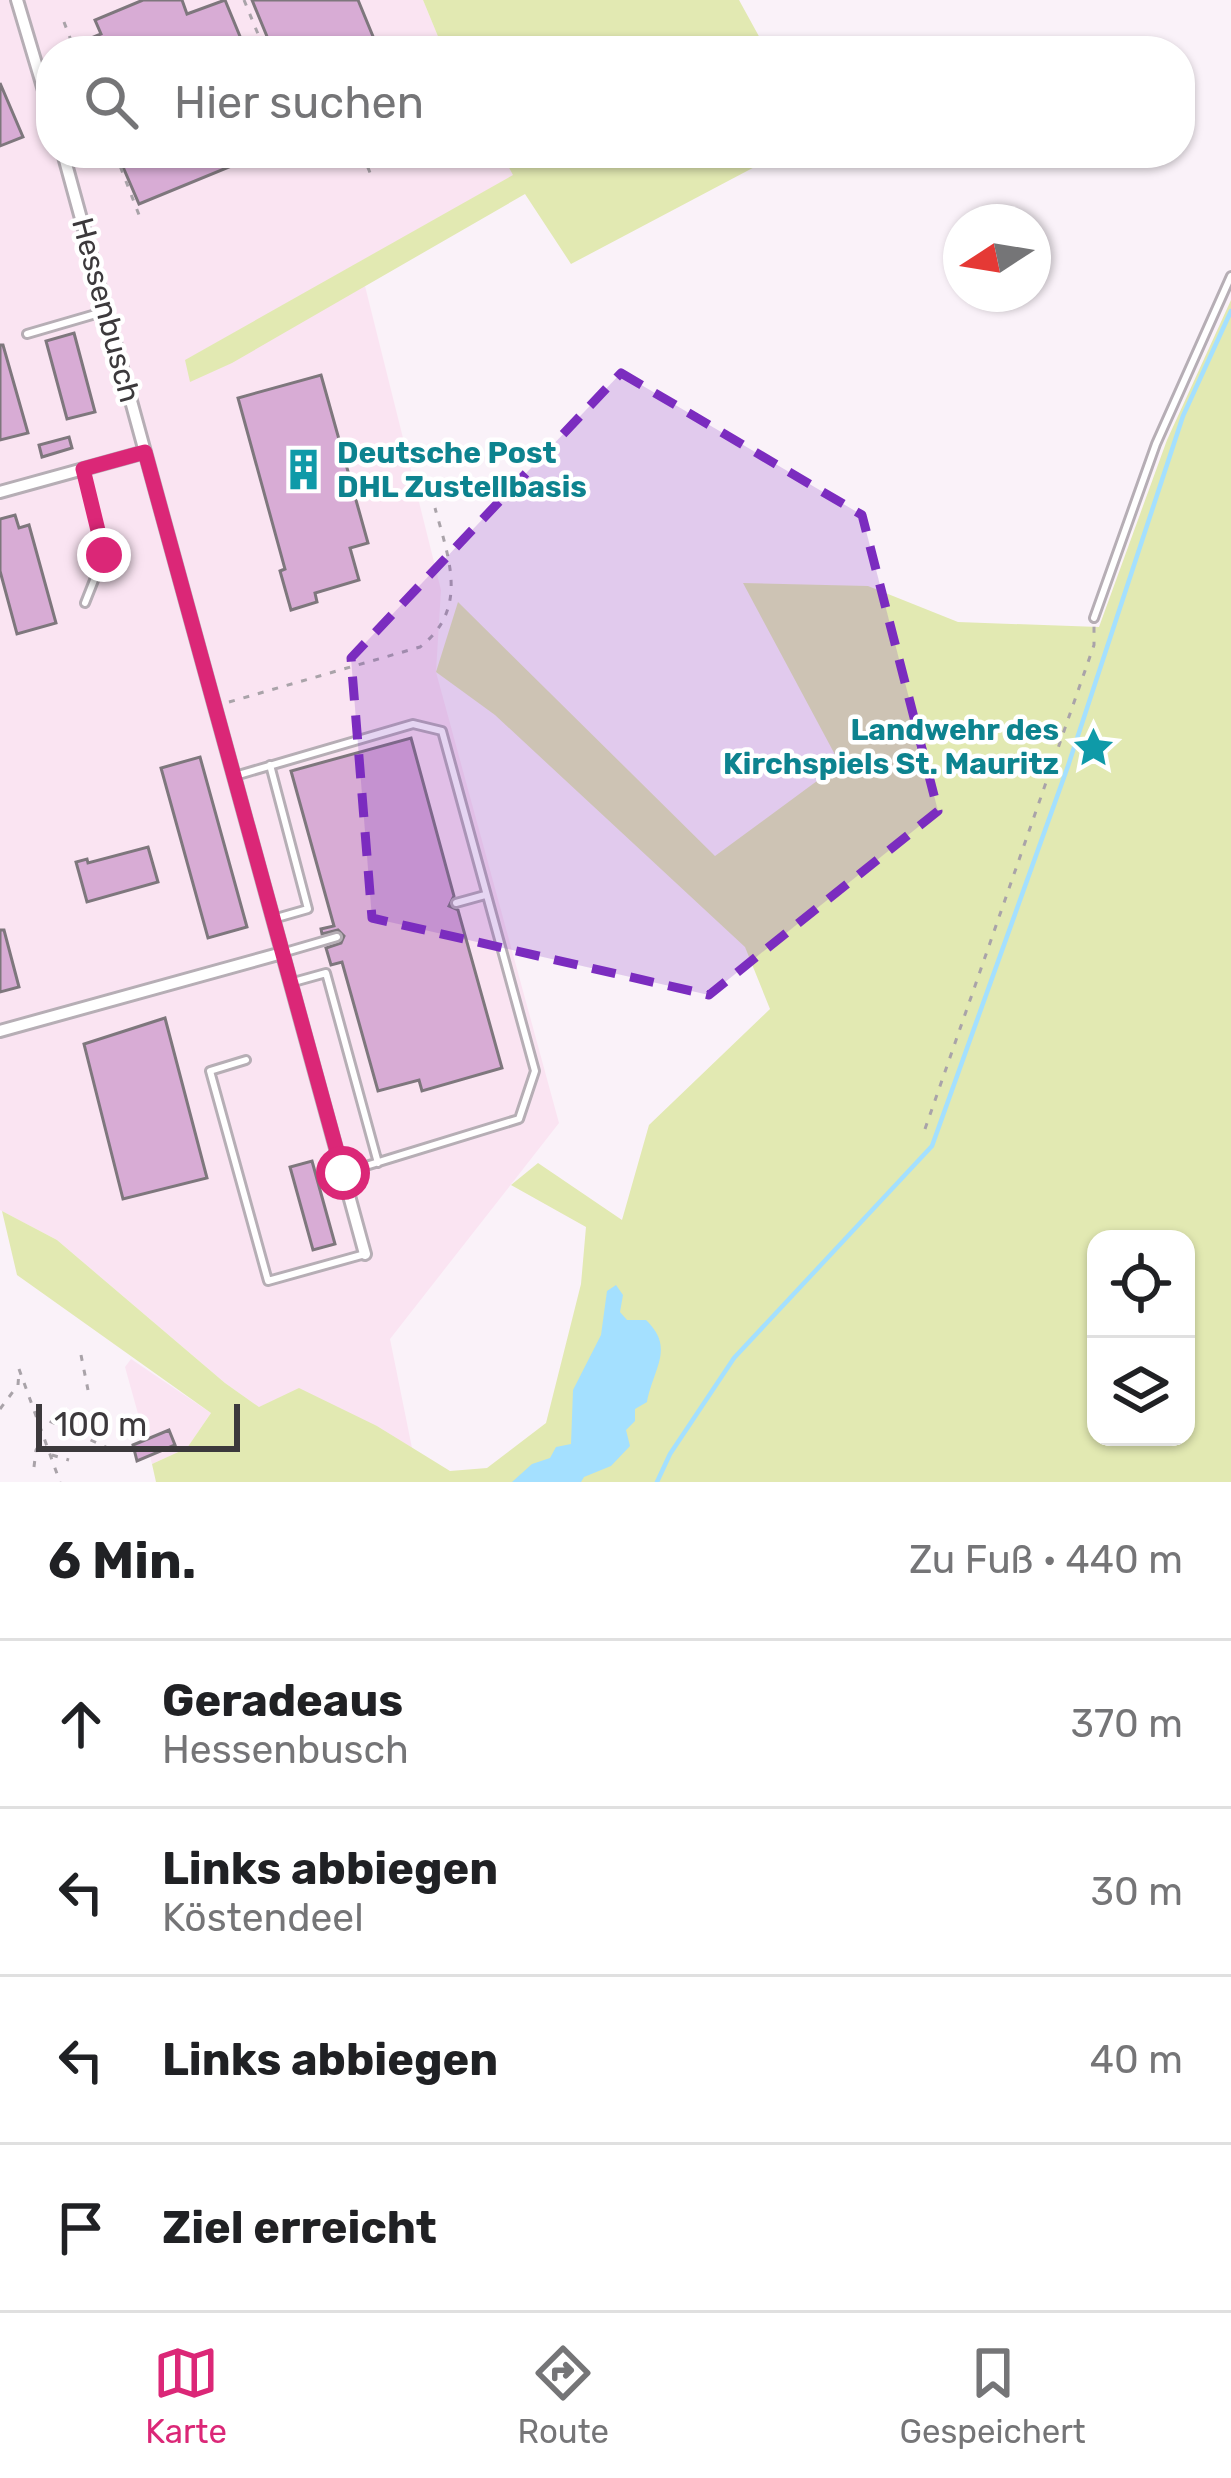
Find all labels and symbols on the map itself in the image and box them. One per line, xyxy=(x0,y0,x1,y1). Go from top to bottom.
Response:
north arrow xyxy=(943,204,1051,312)
street label: Hessenbusch xyxy=(64,214,148,406)
place label: Deutsche Post DHL Zustellbasis xyxy=(337,435,587,505)
building icon: Deutsche Post DHL Zustellbasis xyxy=(280,447,326,493)
route end xyxy=(77,528,131,582)
place label: Landwehr des Kirchspiels St. Mauritz xyxy=(723,712,1059,782)
place icon: Landwehr des Kirchspiels St. Mauritz xyxy=(1070,724,1116,770)
route start xyxy=(316,1146,370,1200)
scale bar xyxy=(36,1398,240,1451)

